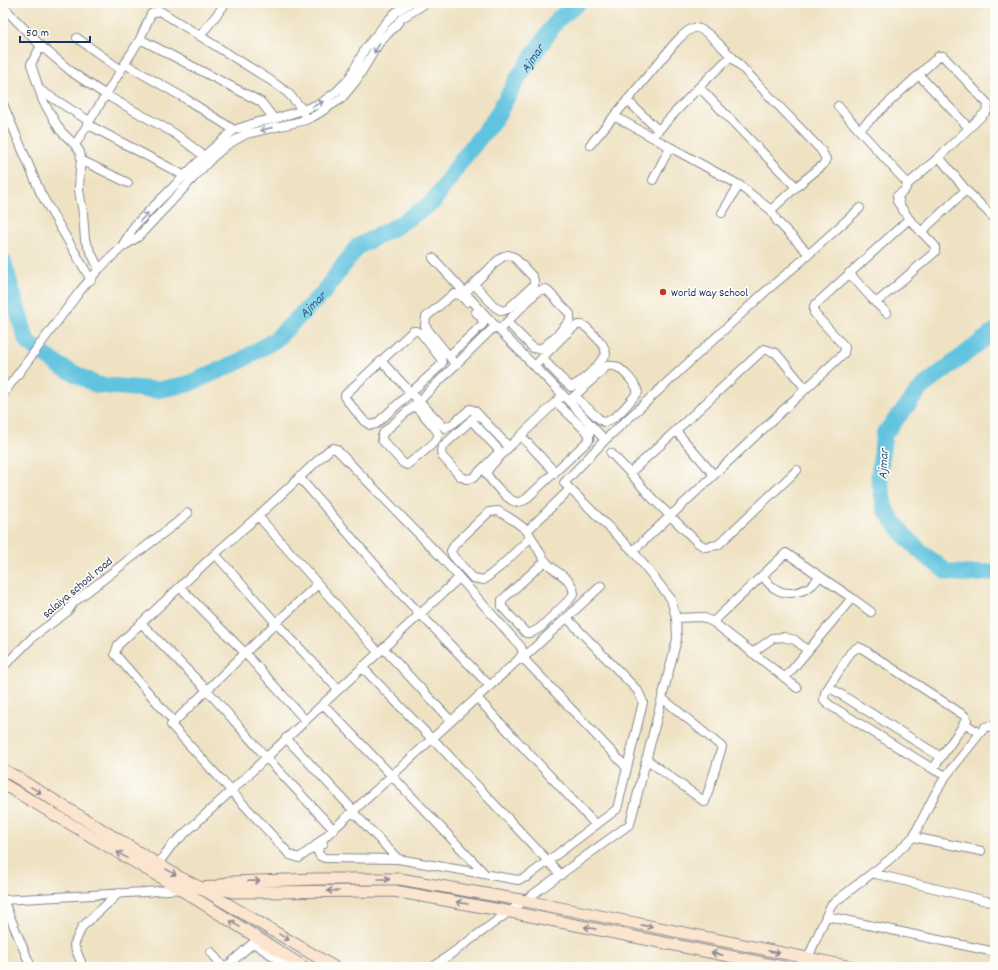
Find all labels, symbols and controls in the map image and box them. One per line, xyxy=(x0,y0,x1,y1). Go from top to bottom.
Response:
scale bar xyxy=(20,18,90,44)
text: 50 m xyxy=(26,25,49,42)
water label: Ajmar xyxy=(517,40,551,77)
one-way arrow xyxy=(372,42,380,54)
one-way arrow xyxy=(312,99,324,107)
one-way arrow xyxy=(260,125,273,133)
one-way arrow xyxy=(139,212,149,222)
place label: World Way School xyxy=(671,285,748,302)
water label: Ajmar xyxy=(296,287,333,323)
marker: World Way School xyxy=(658,287,668,297)
water label: Ajmar xyxy=(874,446,895,480)
street label: salaiya school road xyxy=(39,554,117,623)
one-way arrow xyxy=(30,786,42,794)
one-way arrow xyxy=(116,850,128,858)
one-way arrow xyxy=(165,868,177,876)
one-way arrow xyxy=(377,875,390,883)
one-way arrow xyxy=(247,878,260,885)
one-way arrow xyxy=(327,887,340,895)
one-way arrow xyxy=(456,899,469,907)
one-way arrow xyxy=(230,920,241,928)
one-way arrow xyxy=(640,922,653,930)
one-way arrow xyxy=(584,923,597,931)
one-way arrow xyxy=(278,934,290,942)
one-way arrow xyxy=(767,948,780,956)
one-way arrow xyxy=(711,949,724,957)

